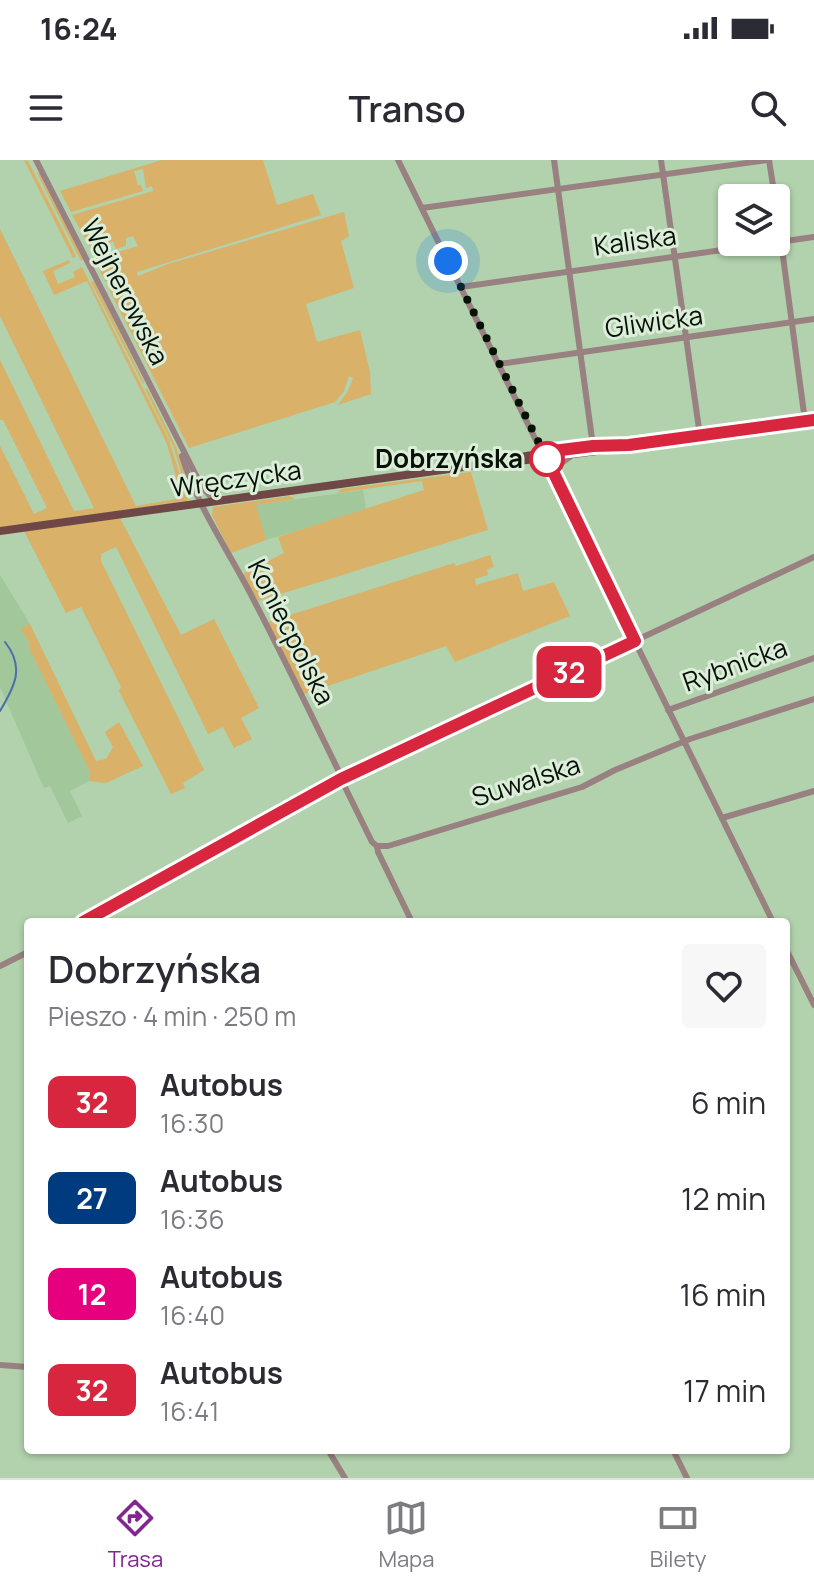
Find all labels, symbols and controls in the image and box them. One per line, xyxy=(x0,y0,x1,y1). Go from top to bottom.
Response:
text: 16:24 xyxy=(40,8,118,49)
text: Transo xyxy=(348,84,466,133)
icon: menu xyxy=(24,86,68,130)
icon: search xyxy=(746,86,790,130)
map controls xyxy=(718,184,790,256)
button: layers xyxy=(718,184,790,256)
street label: Wejherowska xyxy=(74,212,178,371)
street label: Kaliska xyxy=(591,216,678,264)
your location xyxy=(428,241,468,281)
street label: Gliwicka xyxy=(603,296,705,346)
place label: Dobrzyńska xyxy=(375,440,523,476)
marker: Dobrzyńska xyxy=(530,442,564,476)
street label: Wręczycka xyxy=(168,451,303,505)
street label: Koniecpolska xyxy=(240,553,344,710)
street label: Rybnicka xyxy=(677,629,792,700)
line badge: 32 xyxy=(533,646,605,698)
text: 32 xyxy=(553,653,585,691)
street label: Suwalska xyxy=(467,746,585,814)
text: Dobrzyńska xyxy=(48,942,261,994)
button: heart xyxy=(682,944,766,1028)
text: Pieszo · 4 min · 250 m xyxy=(48,998,296,1034)
text: Autobus xyxy=(160,1064,283,1105)
text: 6 min xyxy=(691,1082,766,1123)
text: 32 xyxy=(76,1083,108,1121)
text: 16:30 xyxy=(160,1105,224,1141)
text: Autobus xyxy=(160,1160,283,1201)
text: 12 min xyxy=(681,1178,766,1219)
text: 27 xyxy=(76,1179,108,1217)
text: 16:36 xyxy=(160,1201,225,1237)
text: Autobus xyxy=(160,1256,283,1297)
text: 16 min xyxy=(679,1274,766,1315)
text: 12 xyxy=(78,1275,106,1313)
text: 16:40 xyxy=(160,1297,225,1333)
text: Autobus xyxy=(160,1352,283,1393)
text: 17 min xyxy=(683,1370,766,1411)
text: 32 xyxy=(76,1371,108,1409)
text: 16:41 xyxy=(160,1393,220,1429)
tab: Trasa xyxy=(108,1496,163,1574)
tab: Mapa xyxy=(378,1496,434,1574)
tab: Bilety xyxy=(650,1496,706,1574)

